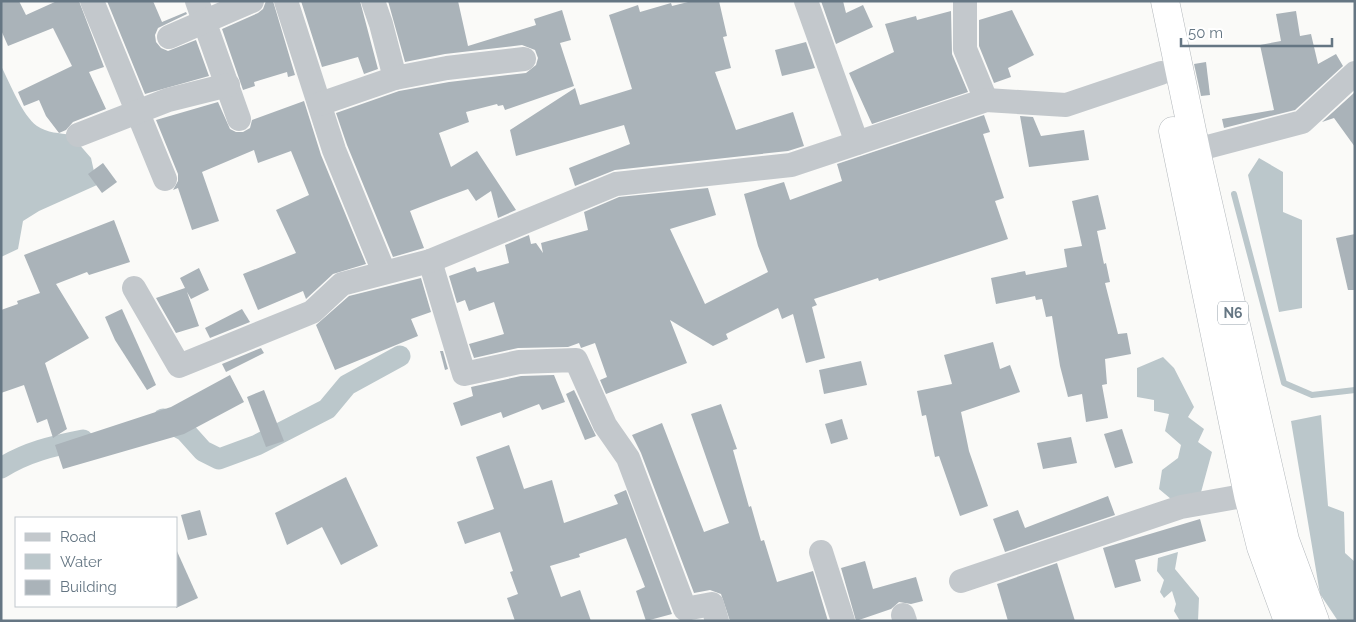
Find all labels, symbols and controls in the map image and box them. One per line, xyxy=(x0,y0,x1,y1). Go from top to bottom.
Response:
scale bar xyxy=(1181,15,1332,47)
text: 50 m xyxy=(1188,24,1223,42)
road number: N6 xyxy=(1218,302,1248,324)
legend xyxy=(15,517,178,607)
text: Road xyxy=(60,528,96,546)
text: Water xyxy=(60,553,103,571)
text: Building xyxy=(60,578,117,596)

